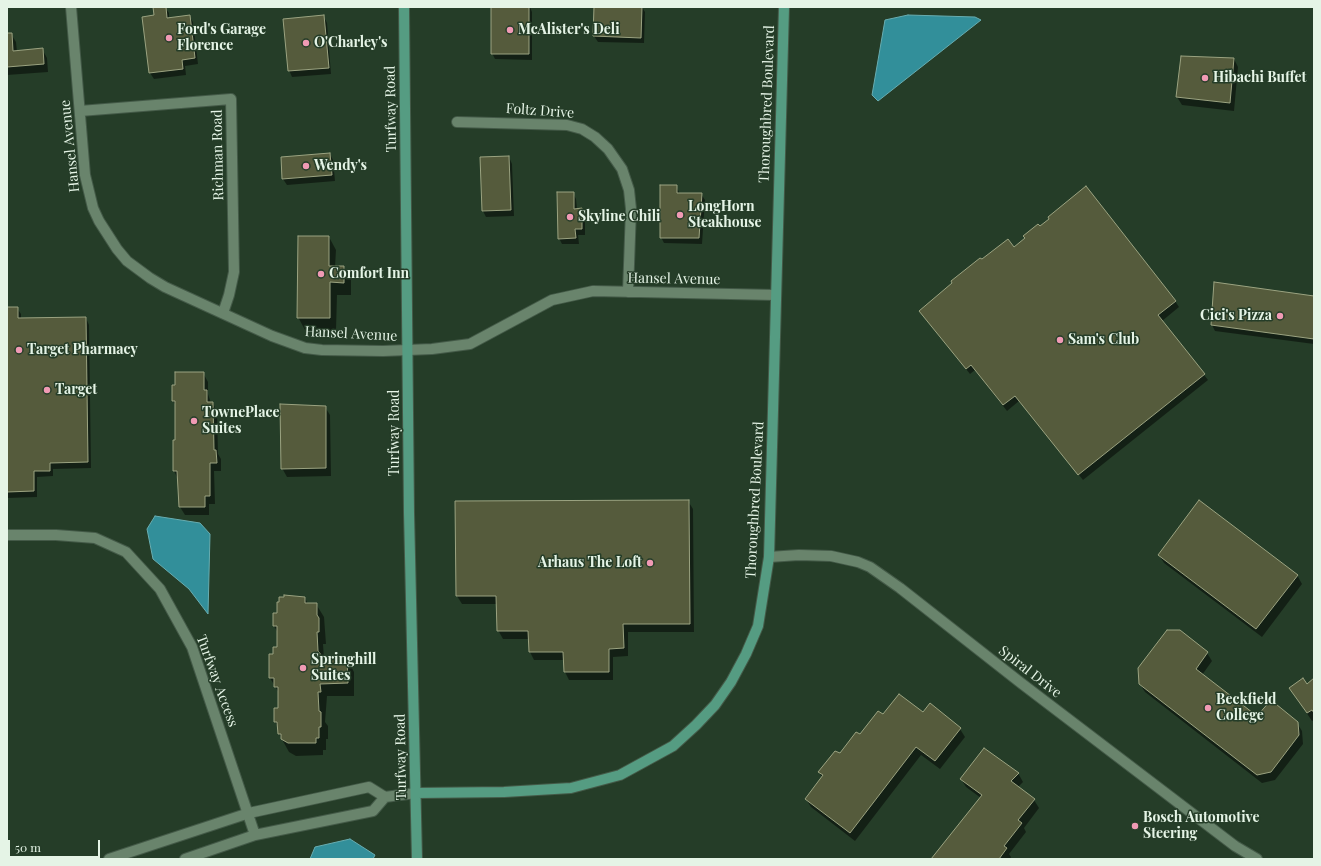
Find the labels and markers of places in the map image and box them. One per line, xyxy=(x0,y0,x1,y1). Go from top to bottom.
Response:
place label: Ford's Garage Florence xyxy=(177,22,266,54)
place label: McAlister's Deli xyxy=(518,22,620,38)
marker: McAlister's Deli xyxy=(505,25,515,35)
marker: Ford's Garage Florence xyxy=(164,33,174,43)
place label: O'Charley's xyxy=(314,35,387,51)
marker: O'Charley's xyxy=(301,38,311,48)
place label: Hibachi Buffet xyxy=(1213,70,1306,86)
marker: Hibachi Buffet xyxy=(1200,73,1210,83)
place label: Wendy's xyxy=(314,158,367,174)
marker: Wendy's xyxy=(301,161,311,171)
place label: LongHorn Steakhouse xyxy=(688,199,762,232)
place label: Skyline Chili xyxy=(578,209,660,225)
marker: LongHorn Steakhouse xyxy=(675,210,685,220)
marker: Skyline Chili xyxy=(565,212,575,222)
place label: Comfort Inn xyxy=(329,266,409,282)
marker: Comfort Inn xyxy=(316,269,326,279)
place label: Cici's Pizza xyxy=(1200,308,1272,324)
marker: Cici's Pizza xyxy=(1275,311,1285,321)
place label: Sam's Club xyxy=(1068,332,1139,348)
marker: Sam's Club xyxy=(1055,335,1065,345)
place label: Target Pharmacy xyxy=(27,342,138,358)
marker: Target Pharmacy xyxy=(14,345,24,355)
place label: Target xyxy=(55,382,97,398)
marker: Target xyxy=(42,385,52,395)
place label: TownePlace Suites xyxy=(202,405,279,438)
marker: TownePlace Suites xyxy=(189,416,199,426)
place label: Arhaus The Loft xyxy=(538,555,642,571)
marker: Arhaus The Loft xyxy=(645,558,655,568)
place label: Springhill Suites xyxy=(311,652,376,684)
marker: Springhill Suites xyxy=(298,663,308,673)
place label: Beckfield College xyxy=(1216,692,1276,724)
marker: Beckfield College xyxy=(1203,703,1213,713)
place label: Bosch Automotive Steering xyxy=(1143,810,1260,842)
marker: Bosch Automotive Steering xyxy=(1130,821,1140,831)

